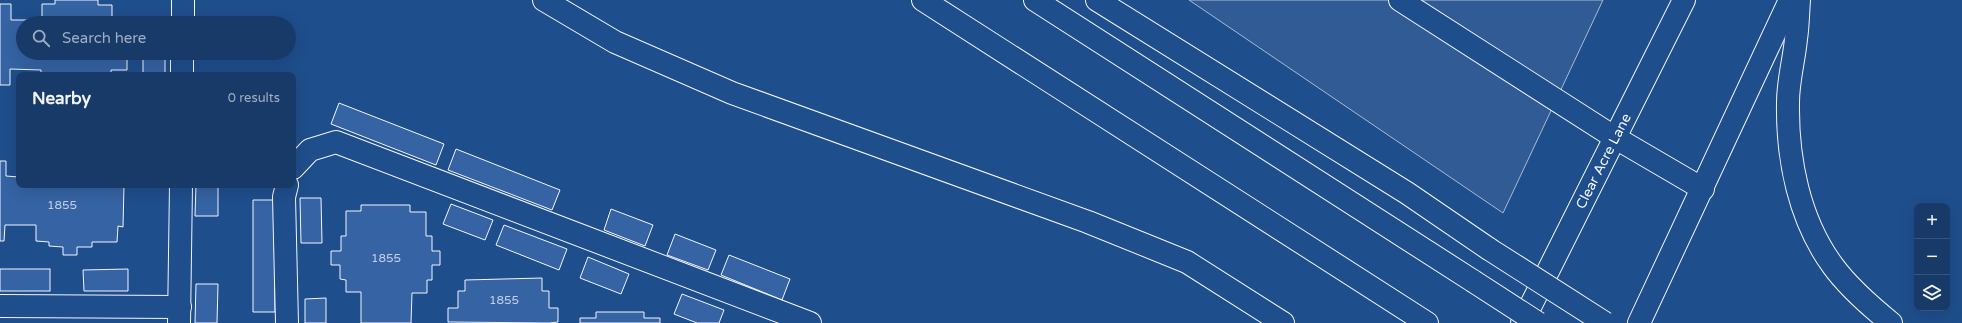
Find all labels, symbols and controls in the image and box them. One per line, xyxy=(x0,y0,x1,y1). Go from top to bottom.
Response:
search box xyxy=(16,16,296,60)
icon: search xyxy=(30,27,52,49)
text: Search here xyxy=(62,29,146,47)
text: Nearby xyxy=(32,88,91,109)
text: 0 results xyxy=(228,90,280,106)
street label: Clear Acre Lane xyxy=(1572,111,1635,212)
house number: 1855 xyxy=(47,198,77,212)
map controls xyxy=(1914,203,1950,311)
button: + xyxy=(1914,203,1950,239)
button: − xyxy=(1914,239,1950,275)
house number: 1855 xyxy=(371,251,401,265)
button: layers xyxy=(1914,275,1950,311)
house number: 1855 xyxy=(489,293,519,307)

